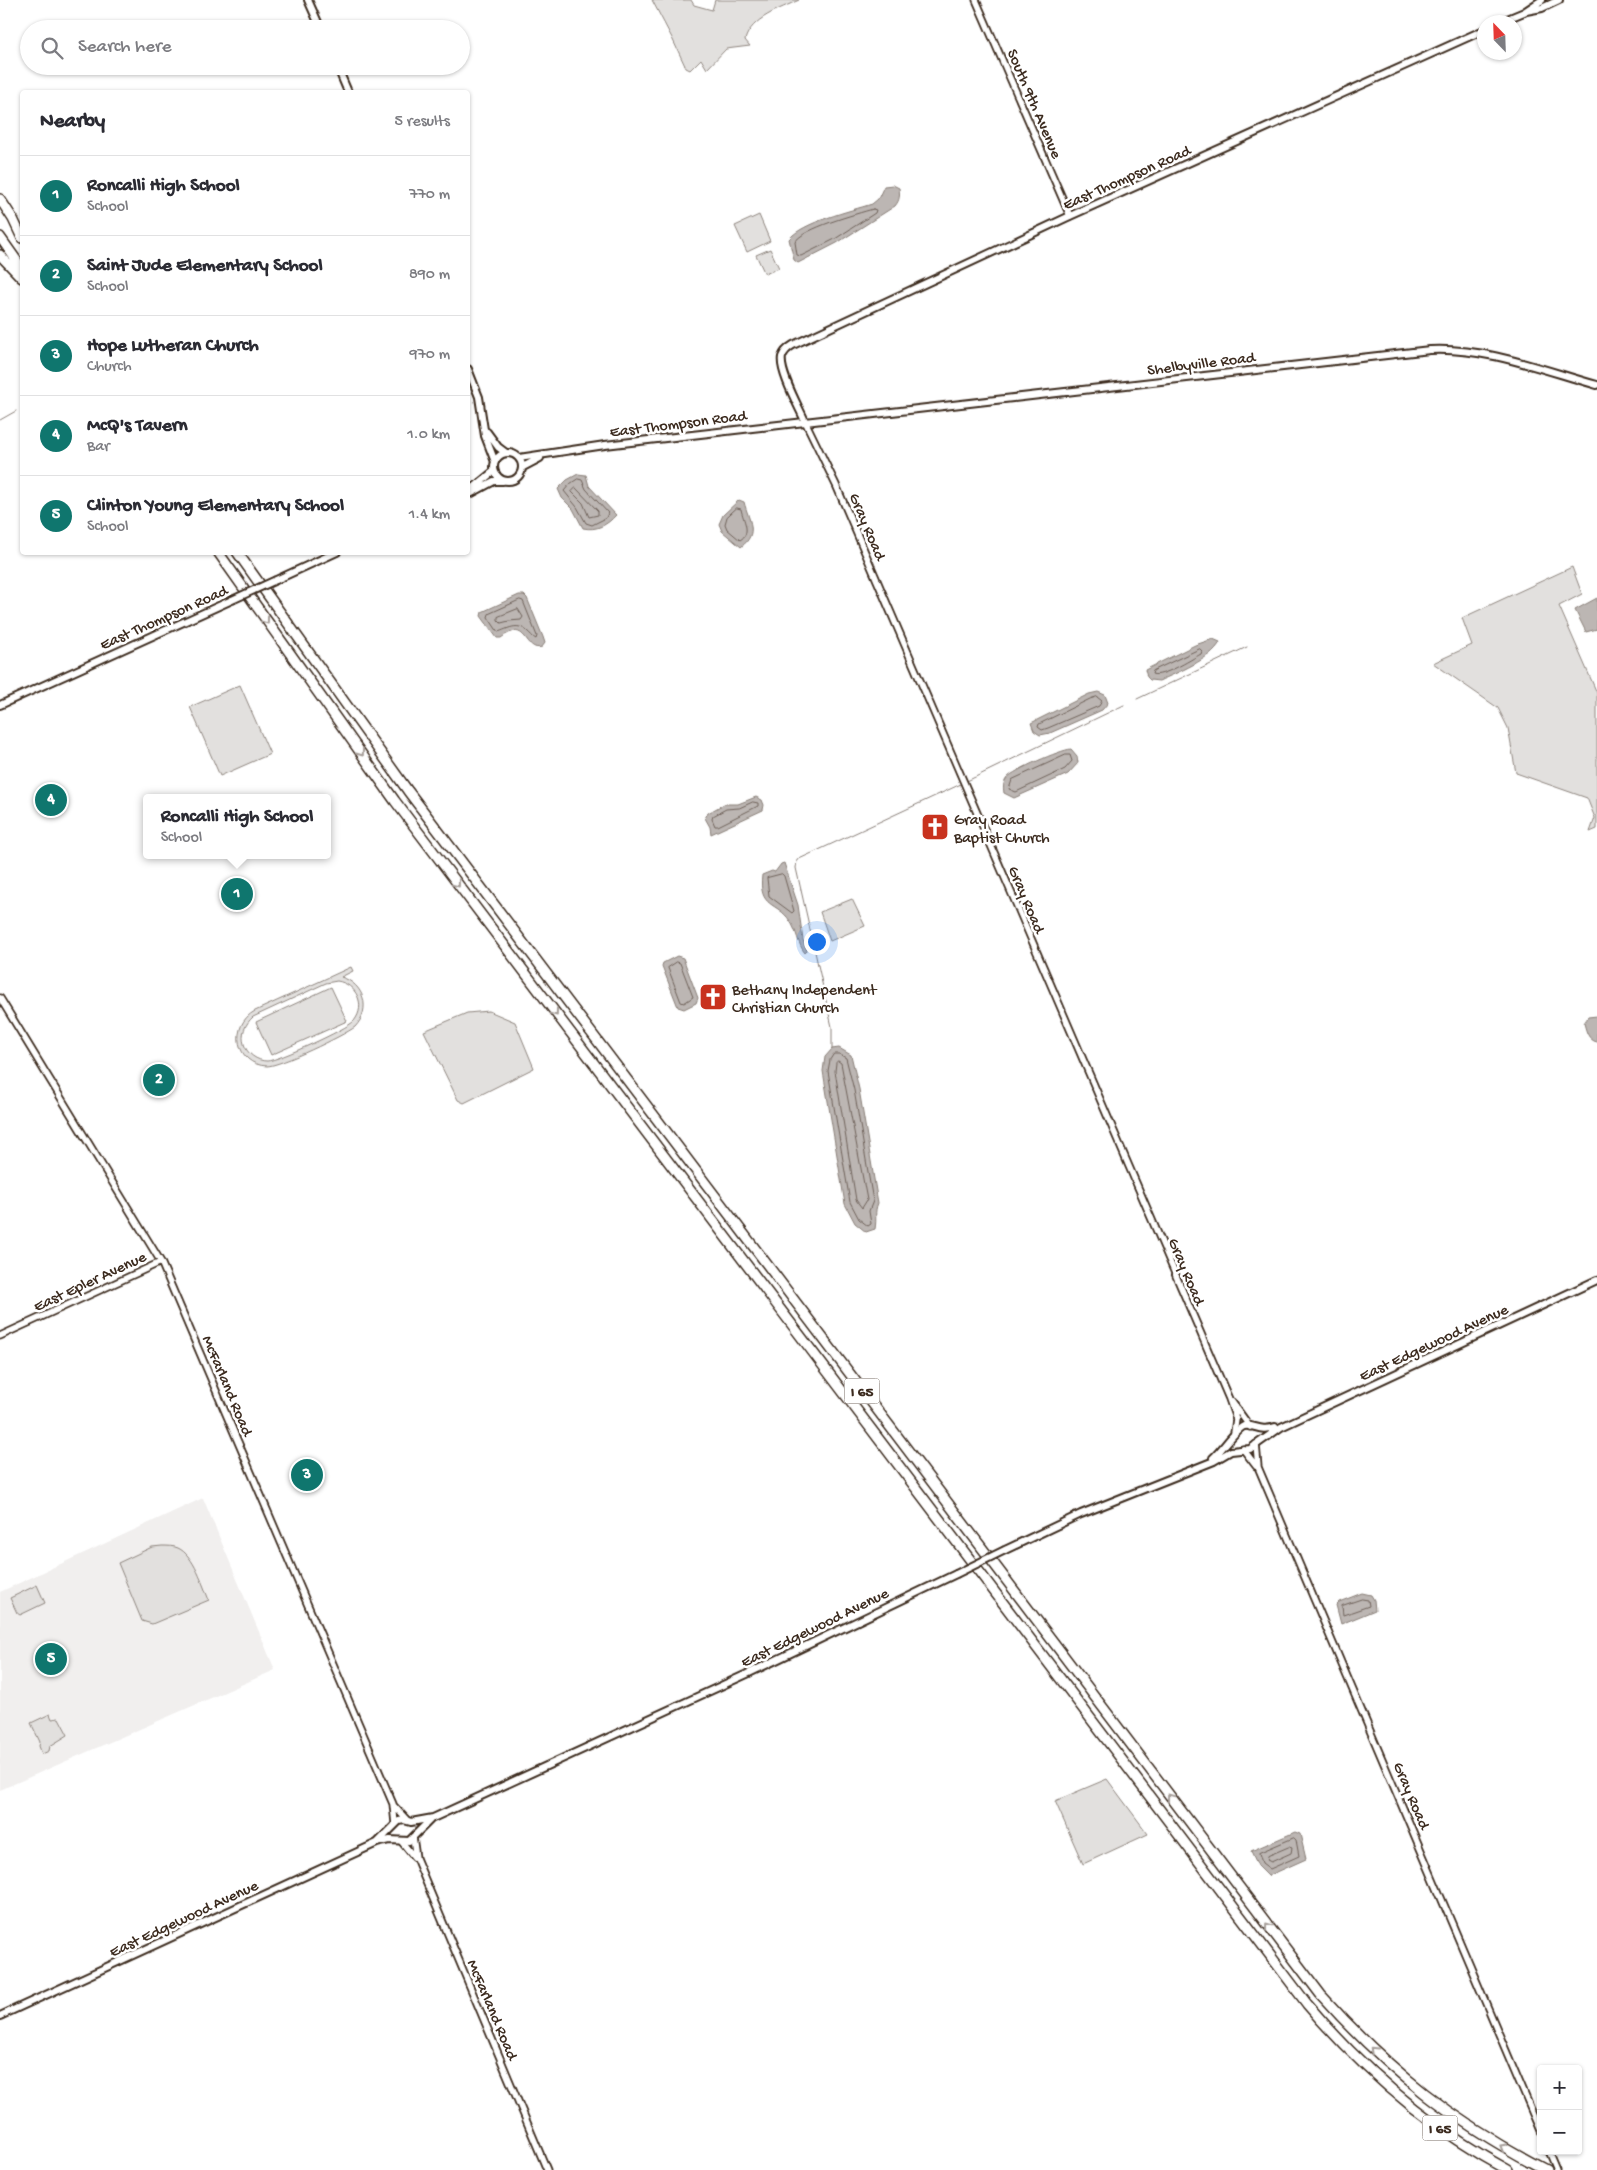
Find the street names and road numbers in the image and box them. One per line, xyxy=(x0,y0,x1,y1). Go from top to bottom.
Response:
street label: South 9th Avenue xyxy=(1001,47,1065,163)
street label: East Thompson Road xyxy=(1061,142,1196,216)
street label: Shelbyville Road xyxy=(1146,349,1258,382)
street label: East Thompson Road xyxy=(609,407,750,443)
street label: Gray Road xyxy=(843,491,889,565)
street label: East Thompson Road xyxy=(98,582,233,656)
street label: Gray Road xyxy=(1002,864,1048,938)
street label: Gray Road xyxy=(1162,1236,1208,1310)
street label: East Epler Avenue xyxy=(31,1248,151,1318)
street label: East Edgewood Avenue xyxy=(1357,1301,1513,1387)
street label: McFarland Road xyxy=(196,1333,256,1441)
road number: I 65 xyxy=(844,1378,880,1404)
street label: East Edgewood Avenue xyxy=(739,1585,893,1673)
street label: Gray Road xyxy=(1387,1760,1433,1834)
street label: East Edgewood Avenue xyxy=(107,1877,263,1963)
street label: McFarland Road xyxy=(461,1957,521,2065)
road number: I 65 xyxy=(1422,2116,1458,2140)

